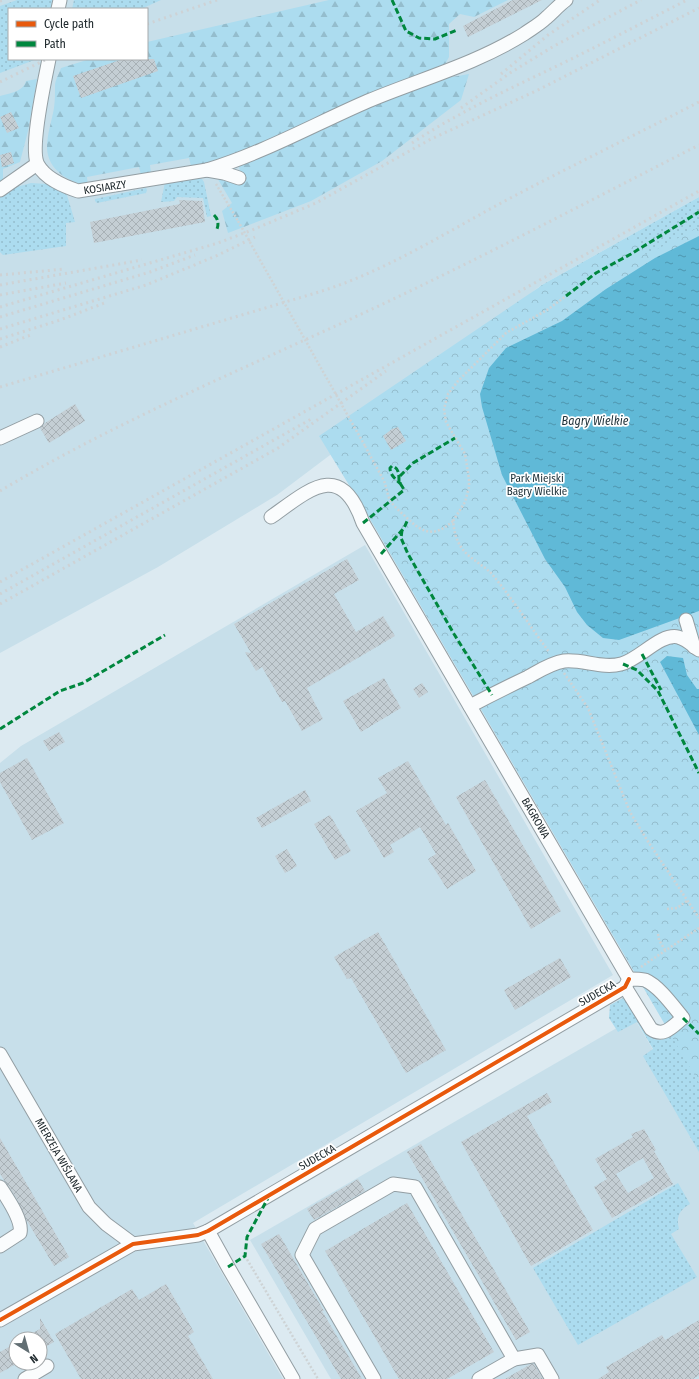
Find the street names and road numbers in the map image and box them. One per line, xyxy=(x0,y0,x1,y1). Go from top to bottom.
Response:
street label: KOSIARZY xyxy=(83,178,128,197)
street label: BAGROWA xyxy=(519,796,552,841)
street label: SUDECKA xyxy=(576,978,618,1009)
street label: MIERZEJA WIŚLANA xyxy=(32,1115,86,1195)
street label: SUDECKA xyxy=(296,1142,338,1173)

